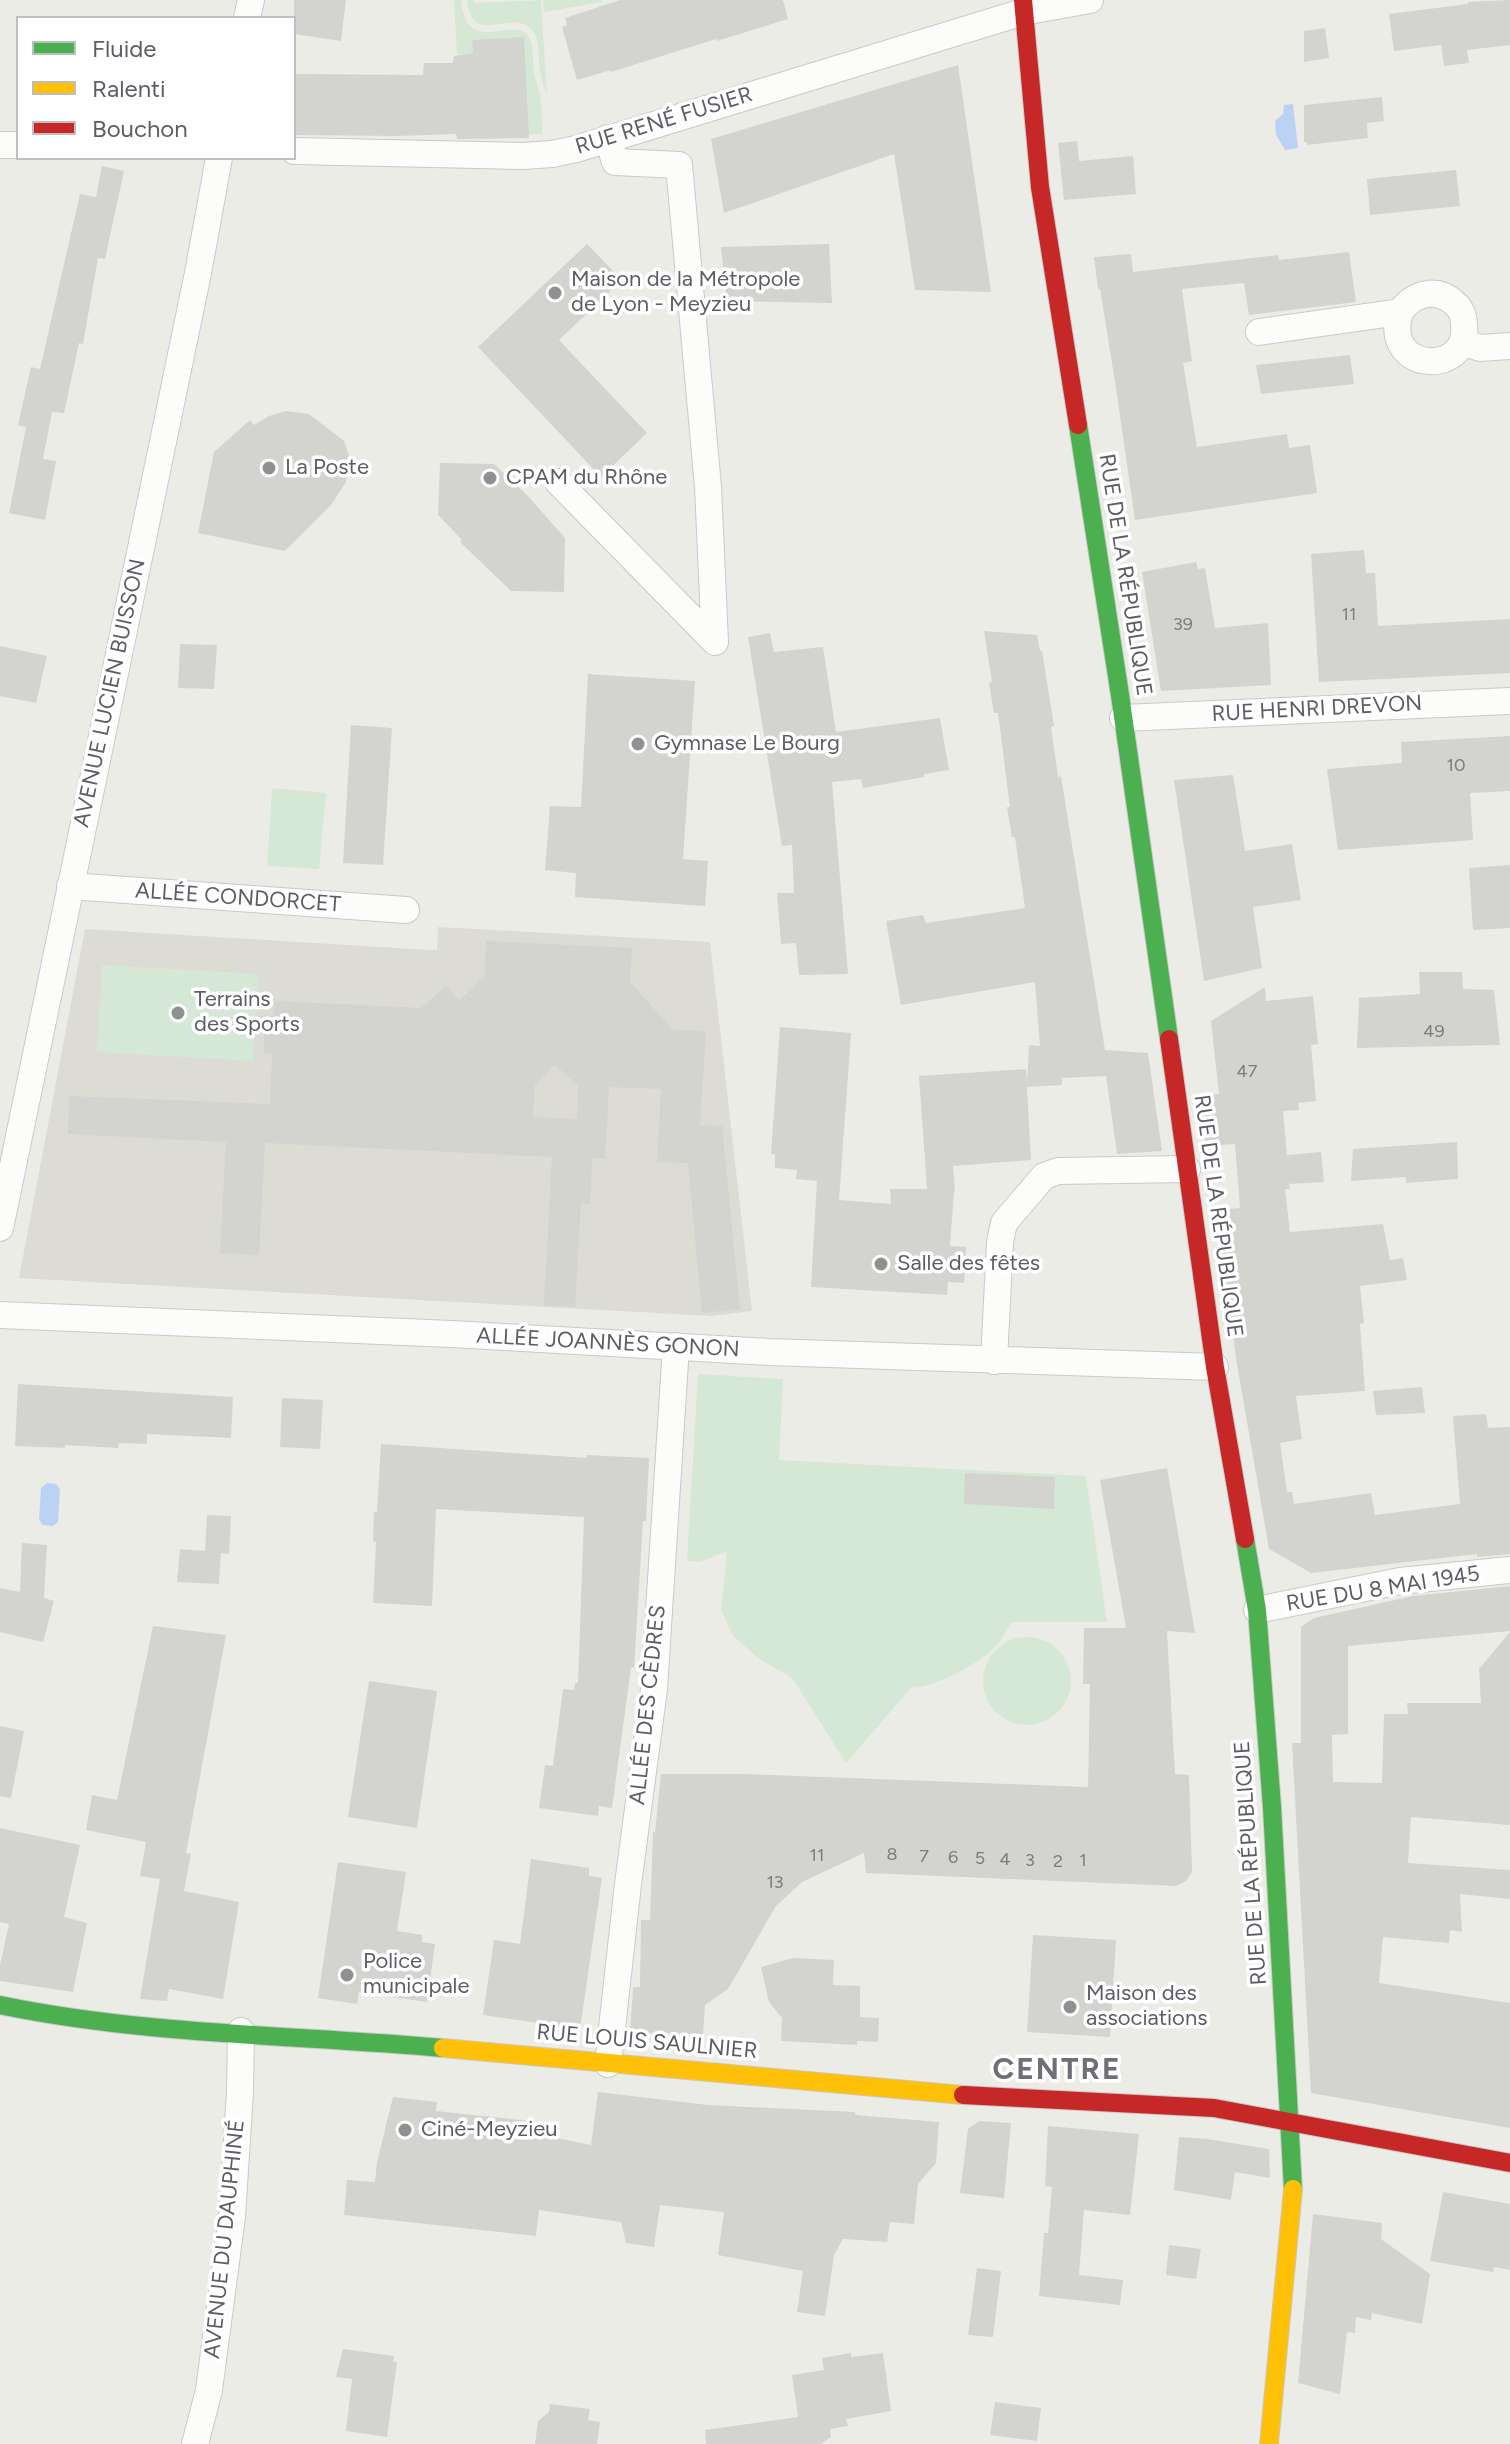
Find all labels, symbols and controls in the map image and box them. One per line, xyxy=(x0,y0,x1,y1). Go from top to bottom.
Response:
legend xyxy=(16,16,296,160)
text: Fluide xyxy=(92,34,156,63)
text: Ralenti xyxy=(92,74,166,103)
street label: RUE RENÉ FUSIER xyxy=(572,82,756,160)
text: Bouchon xyxy=(92,114,188,143)
place label: Maison de la Métropole de Lyon - Meyzieu xyxy=(571,267,800,318)
marker: Maison de la Métropole de Lyon - Meyzieu xyxy=(546,284,564,302)
street label: RUE DE LA RÉPUBLIQUE xyxy=(1093,452,1157,698)
place label: La Poste xyxy=(285,455,369,481)
marker: La Poste xyxy=(260,459,278,477)
place label: CPAM du Rhône xyxy=(506,465,667,491)
marker: CPAM du Rhône xyxy=(481,469,499,487)
street label: AVENUE LUCIEN BUISSON xyxy=(69,556,151,830)
house number: 11 xyxy=(1342,604,1356,626)
house number: 39 xyxy=(1173,614,1193,636)
street label: RUE HENRI DREVON xyxy=(1211,690,1423,728)
place label: Gymnase Le Bourg xyxy=(654,731,840,757)
marker: Gymnase Le Bourg xyxy=(629,735,647,753)
house number: 10 xyxy=(1447,755,1465,777)
street label: ALLÉE CONDORCET xyxy=(134,878,342,918)
place label: Terrains des Sports xyxy=(194,987,300,1038)
marker: Terrains des Sports xyxy=(169,1004,187,1022)
house number: 49 xyxy=(1423,1021,1445,1043)
house number: 47 xyxy=(1237,1061,1257,1083)
street label: RUE DE LA RÉPUBLIQUE xyxy=(1188,1093,1248,1339)
place label: Salle des fêtes xyxy=(897,1251,1040,1277)
marker: Salle des fêtes xyxy=(872,1255,890,1273)
street label: ALLÉE JOANNÈS GONON xyxy=(476,1323,740,1363)
street label: RUE DU 8 MAI 1945 xyxy=(1284,1561,1482,1617)
street label: ALLÉE DES CÈDRES xyxy=(624,1604,672,1806)
street label: RUE DE LA RÉPUBLIQUE xyxy=(1229,1740,1273,1986)
house number: 8 xyxy=(886,1844,898,1866)
house number: 11 xyxy=(810,1845,824,1867)
house number: 7 xyxy=(919,1846,929,1868)
house number: 6 xyxy=(948,1847,958,1869)
house number: 5 xyxy=(975,1848,985,1870)
house number: 4 xyxy=(999,1849,1011,1871)
house number: 3 xyxy=(1025,1850,1035,1872)
house number: 1 xyxy=(1079,1850,1087,1872)
house number: 2 xyxy=(1053,1851,1063,1873)
house number: 13 xyxy=(766,1872,784,1894)
place label: Police municipale xyxy=(363,1949,469,2000)
marker: Police municipale xyxy=(338,1966,356,1984)
place label: Maison des associations xyxy=(1086,1981,1207,2032)
marker: Maison des associations xyxy=(1061,1998,1079,2016)
street label: RUE LOUIS SAULNIER xyxy=(536,2019,758,2065)
district label: CENTRE xyxy=(992,2052,1122,2088)
place label: Ciné-Meyzieu xyxy=(421,2117,558,2143)
street label: AVENUE DU DAUPHINÉ xyxy=(199,2118,251,2360)
marker: Ciné-Meyzieu xyxy=(396,2121,414,2139)

